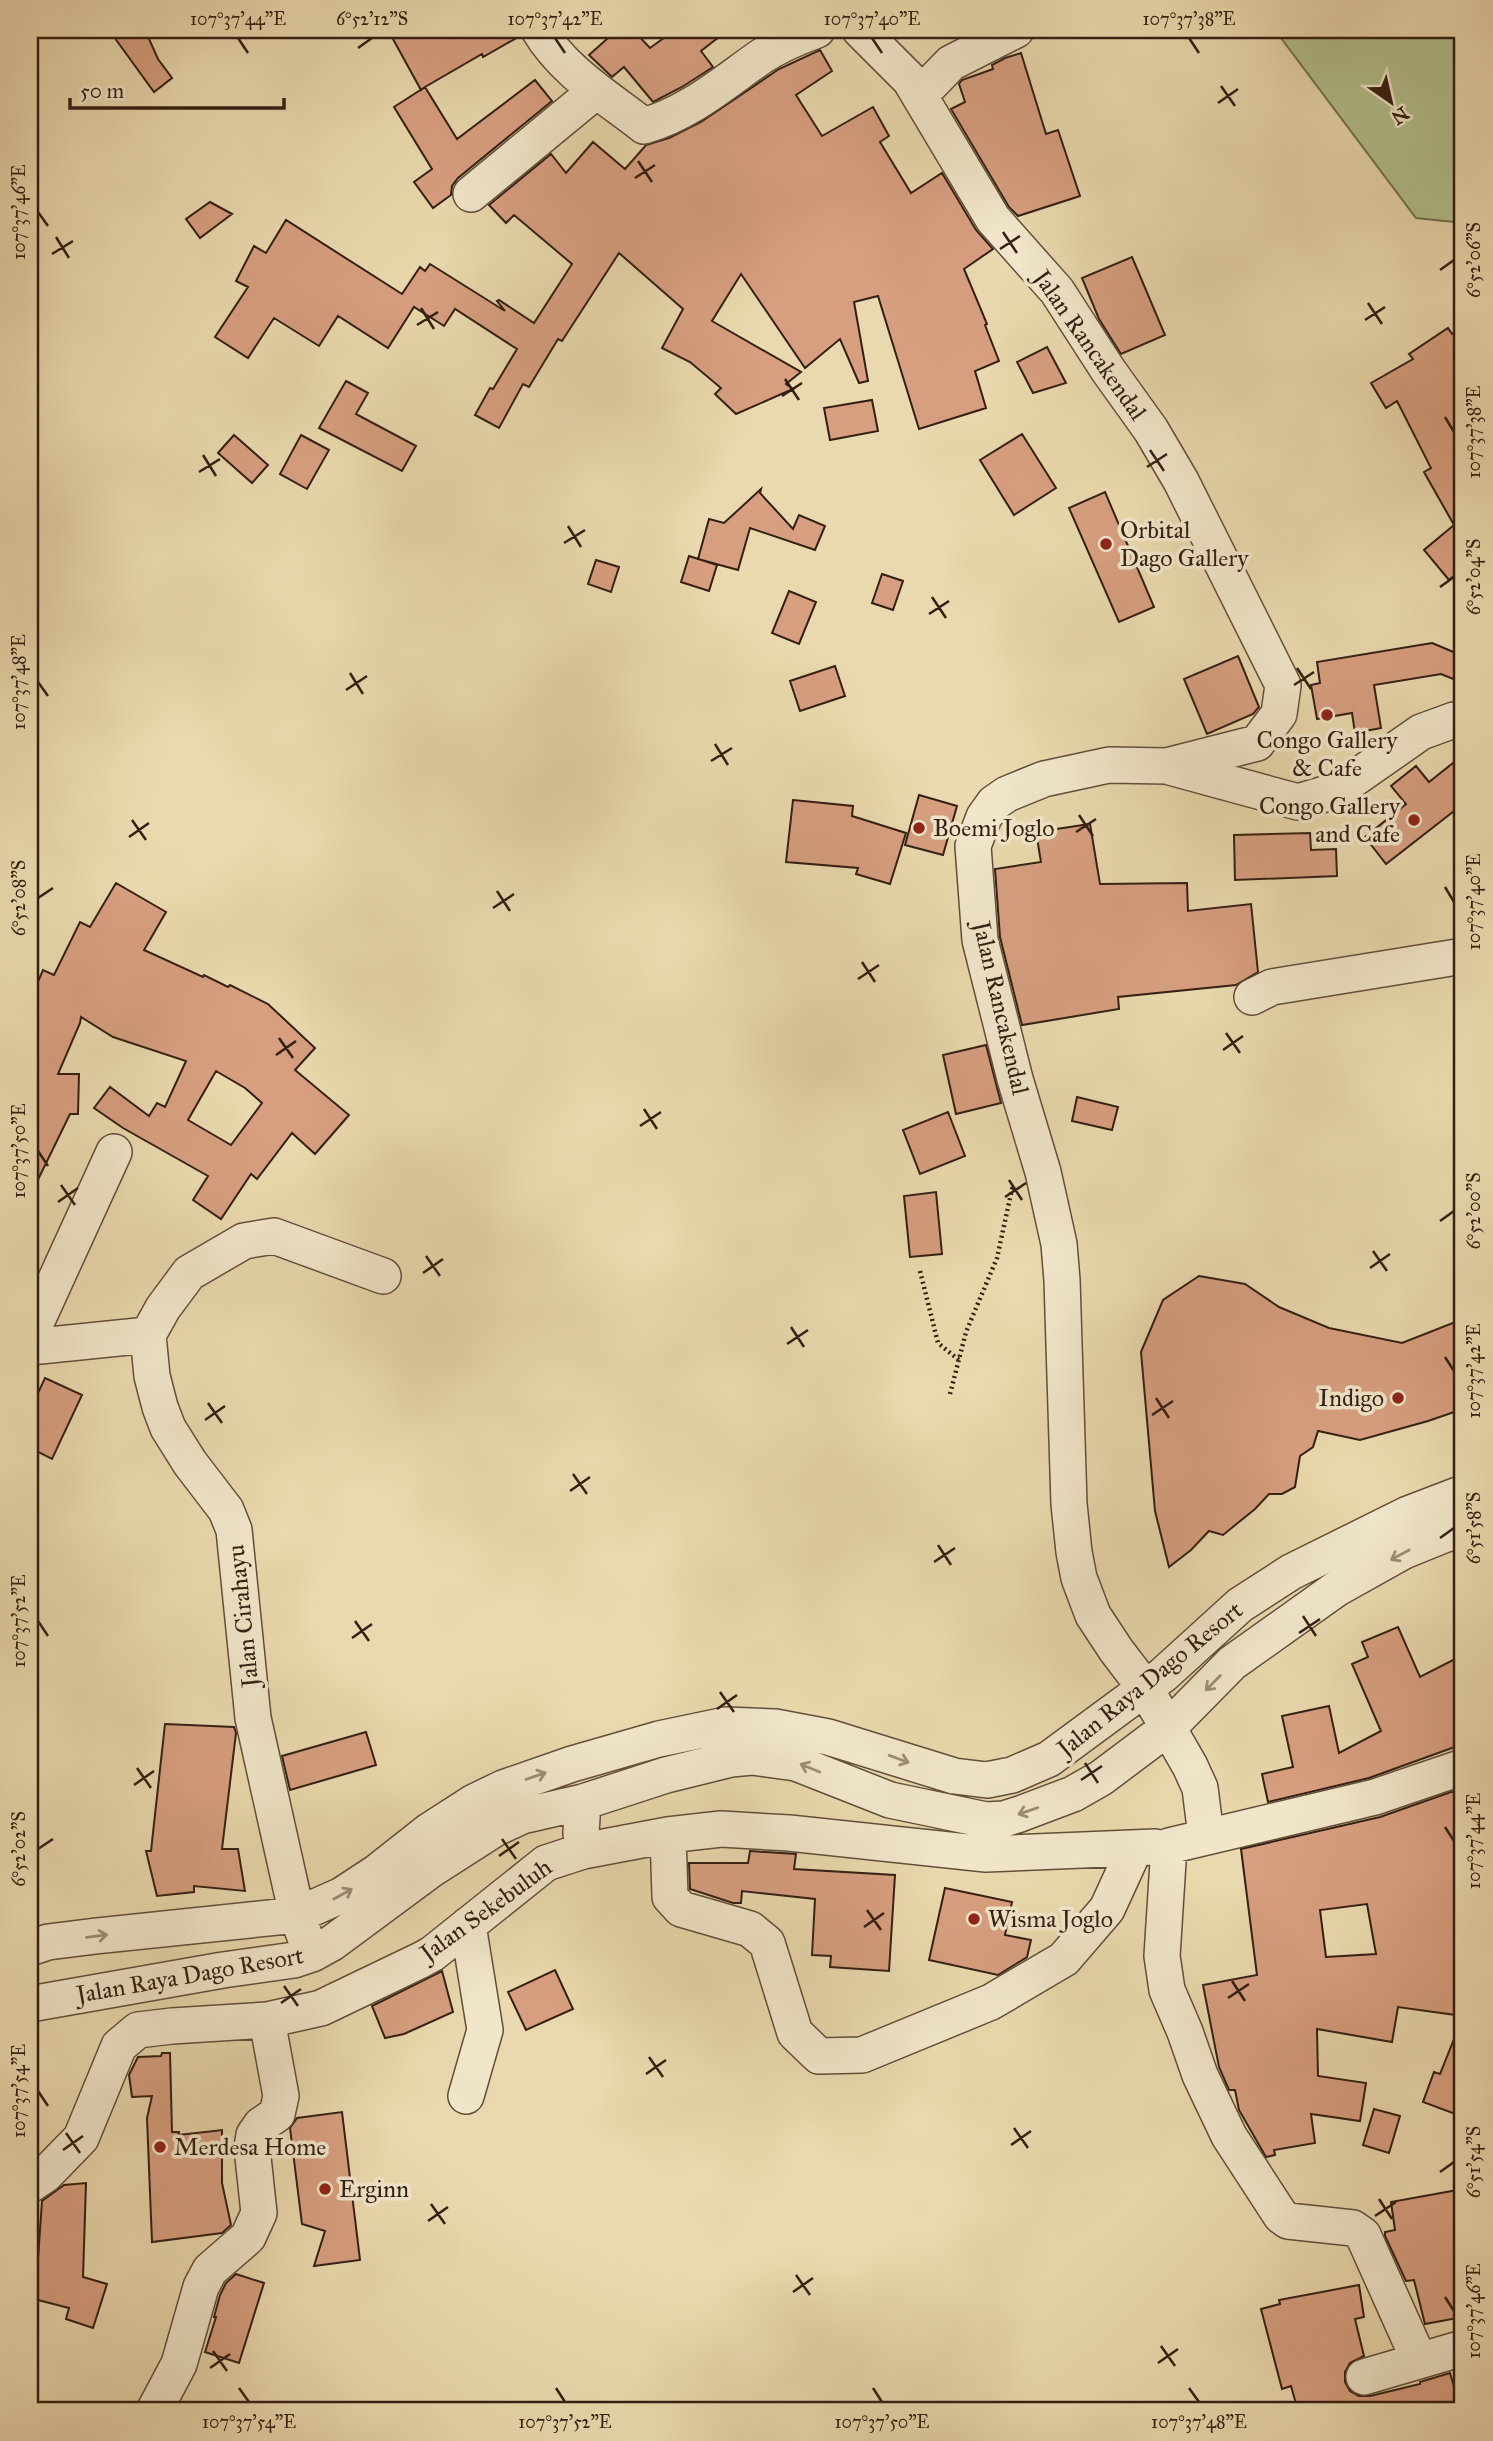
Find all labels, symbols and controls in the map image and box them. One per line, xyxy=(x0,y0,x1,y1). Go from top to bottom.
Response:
text: 107°37'44"E xyxy=(190,8,286,30)
text: 6°52'12"S xyxy=(336,8,408,30)
text: 107°37'42"E xyxy=(507,8,603,30)
text: 107°37'40"E xyxy=(824,8,920,30)
text: 107°37'38"E xyxy=(1143,8,1236,30)
scale bar xyxy=(70,66,284,110)
north arrow xyxy=(1356,66,1426,136)
text: 50 m xyxy=(80,78,125,104)
text: N xyxy=(1387,102,1413,130)
text: 107°37'46"E xyxy=(8,164,30,260)
text: 6°52'06"S xyxy=(1463,222,1485,298)
street label: Jalan Rancakendal xyxy=(1025,261,1153,426)
text: 107°37'38"E xyxy=(1463,385,1485,478)
place label: Orbital Dago Gallery xyxy=(1120,515,1249,573)
marker: Orbital Dago Gallery xyxy=(1098,536,1114,552)
text: 6°52'04"S xyxy=(1463,539,1485,615)
text: 107°37'48"E xyxy=(8,634,30,730)
marker: Congo Gallery & Cafe xyxy=(1319,707,1335,723)
place label: Congo Gallery & Cafe xyxy=(1256,725,1398,783)
place label: Congo Gallery and Cafe xyxy=(1259,791,1401,849)
marker: Congo Gallery and Cafe xyxy=(1406,812,1422,828)
place label: Boemi Joglo xyxy=(933,813,1054,843)
marker: Boemi Joglo xyxy=(911,820,927,836)
text: 107°37'40"E xyxy=(1463,854,1485,950)
text: 6°52'08"S xyxy=(8,860,30,936)
street label: Jalan Rancakendal xyxy=(966,916,1036,1098)
text: 107°37'50"E xyxy=(8,1103,30,1199)
text: 6°52'00"S xyxy=(1463,1172,1485,1250)
text: 107°37'42"E xyxy=(1463,1323,1485,1419)
place label: Indigo xyxy=(1319,1383,1384,1413)
marker: Indigo xyxy=(1390,1390,1406,1406)
text: 6°51'58"S xyxy=(1463,1492,1485,1564)
street label: Jalan Cirahayu xyxy=(221,1543,266,1692)
one-way arrow xyxy=(1390,1548,1410,1562)
text: 107°37'52"E xyxy=(8,1574,30,1668)
street label: Jalan Raya Dago Resort xyxy=(1049,1595,1249,1765)
one-way arrow xyxy=(1204,1674,1221,1691)
one-way arrow xyxy=(888,1754,909,1766)
one-way arrow xyxy=(800,1761,822,1774)
one-way arrow xyxy=(524,1769,546,1781)
text: 107°37'44"E xyxy=(1463,1793,1485,1889)
one-way arrow xyxy=(1018,1806,1040,1818)
text: 6°52'02"S xyxy=(8,1811,30,1887)
street label: Jalan Sekebuluh xyxy=(412,1852,558,1970)
one-way arrow xyxy=(332,1887,352,1901)
place label: Wisma Joglo xyxy=(988,1904,1113,1934)
marker: Wisma Joglo xyxy=(966,1911,982,1927)
one-way arrow xyxy=(85,1929,108,1942)
street label: Jalan Raya Dago Resort xyxy=(71,1940,306,2010)
text: 107°37'54"E xyxy=(8,2044,30,2138)
text: 6°51'54"S xyxy=(1463,2126,1485,2198)
place label: Merdesa Home xyxy=(174,2132,326,2162)
marker: Merdesa Home xyxy=(152,2139,168,2155)
place label: Erginn xyxy=(339,2174,409,2204)
marker: Erginn xyxy=(317,2181,333,2197)
text: 107°37'46"E xyxy=(1463,2263,1485,2359)
text: 107°37'54"E xyxy=(202,2411,296,2433)
text: 107°37'52"E xyxy=(518,2411,612,2433)
text: 107°37'50"E xyxy=(834,2411,930,2433)
text: 107°37'48"E xyxy=(1151,2411,1247,2433)

